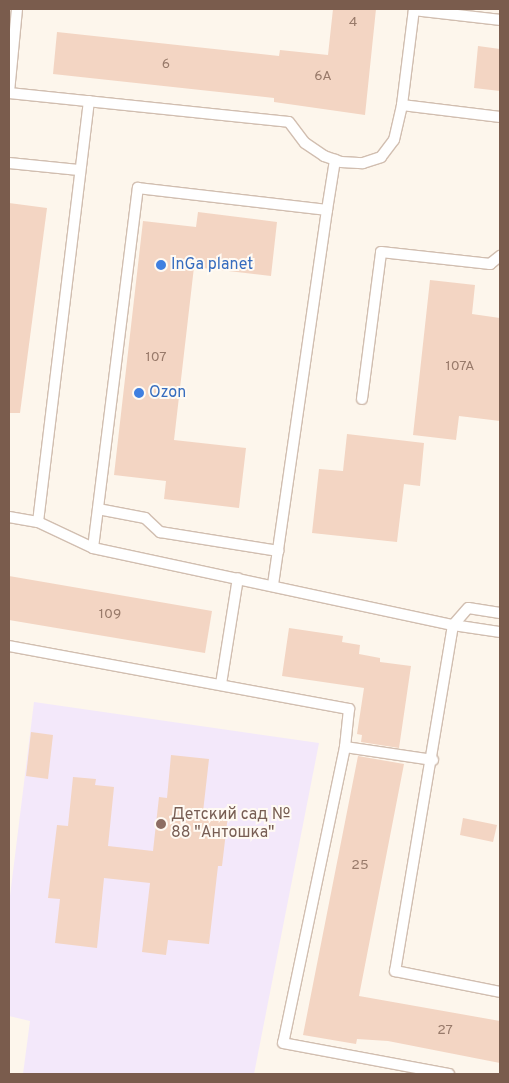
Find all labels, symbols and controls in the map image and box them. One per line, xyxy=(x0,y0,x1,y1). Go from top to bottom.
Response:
house number: 4 xyxy=(349,15,357,31)
house number: 6 xyxy=(162,57,170,73)
house number: 6А xyxy=(314,69,332,85)
place label: InGa planet xyxy=(171,255,253,275)
marker: InGa planet xyxy=(155,259,167,271)
house number: 107 xyxy=(145,350,167,366)
house number: 107А xyxy=(446,359,474,375)
place label: Ozon xyxy=(149,383,186,403)
marker: Ozon xyxy=(133,387,145,399)
house number: 109 xyxy=(99,607,121,623)
place label: Детский сад № 88 "Антошка" xyxy=(171,805,290,843)
marker: Детский сад № 88 "Антошка" xyxy=(155,818,167,830)
house number: 25 xyxy=(351,858,369,874)
house number: 27 xyxy=(437,1023,453,1039)

